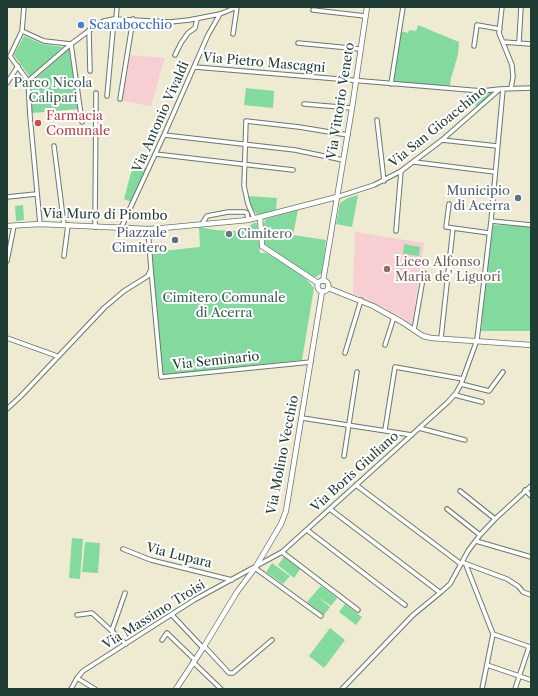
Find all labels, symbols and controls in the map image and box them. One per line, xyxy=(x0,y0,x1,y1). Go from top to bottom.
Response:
place label: Scarabocchio xyxy=(89,17,172,33)
marker: Scarabocchio xyxy=(76,20,86,30)
street label: Via Vittorio Veneto xyxy=(324,41,358,161)
street label: Via Pietro Mascagni xyxy=(202,50,326,76)
street label: Via Antonio Vivaldi xyxy=(129,59,193,175)
park label: Parco Nicola Calipari xyxy=(14,75,92,106)
street label: Via San Gioacchino xyxy=(386,83,490,171)
place label: Farmacia Comunale xyxy=(46,108,110,139)
marker: Farmacia Comunale xyxy=(33,118,43,128)
place label: Municipio di Acerra xyxy=(446,183,510,214)
marker: Municipio di Acerra xyxy=(513,193,523,203)
street label: Via Muro di Piombo xyxy=(42,206,168,224)
place label: Piazzale Cimitero xyxy=(112,225,167,256)
place label: Cimitero xyxy=(237,226,292,242)
marker: Cimitero xyxy=(224,229,234,239)
marker: Piazzale Cimitero xyxy=(170,235,180,245)
place label: Liceo Alfonso Maria de' Liguori xyxy=(395,254,501,285)
marker: Liceo Alfonso Maria de' Liguori xyxy=(382,264,392,274)
park label: Cimitero Comunale di Acerra xyxy=(163,290,285,321)
street label: Via Seminario xyxy=(172,349,260,373)
street label: Via Molino Vecchio xyxy=(264,394,302,516)
street label: Via Boris Giuliano xyxy=(308,429,402,515)
street label: Via Lupara xyxy=(144,540,214,572)
street label: Via Massimo Troisi xyxy=(100,577,208,653)

